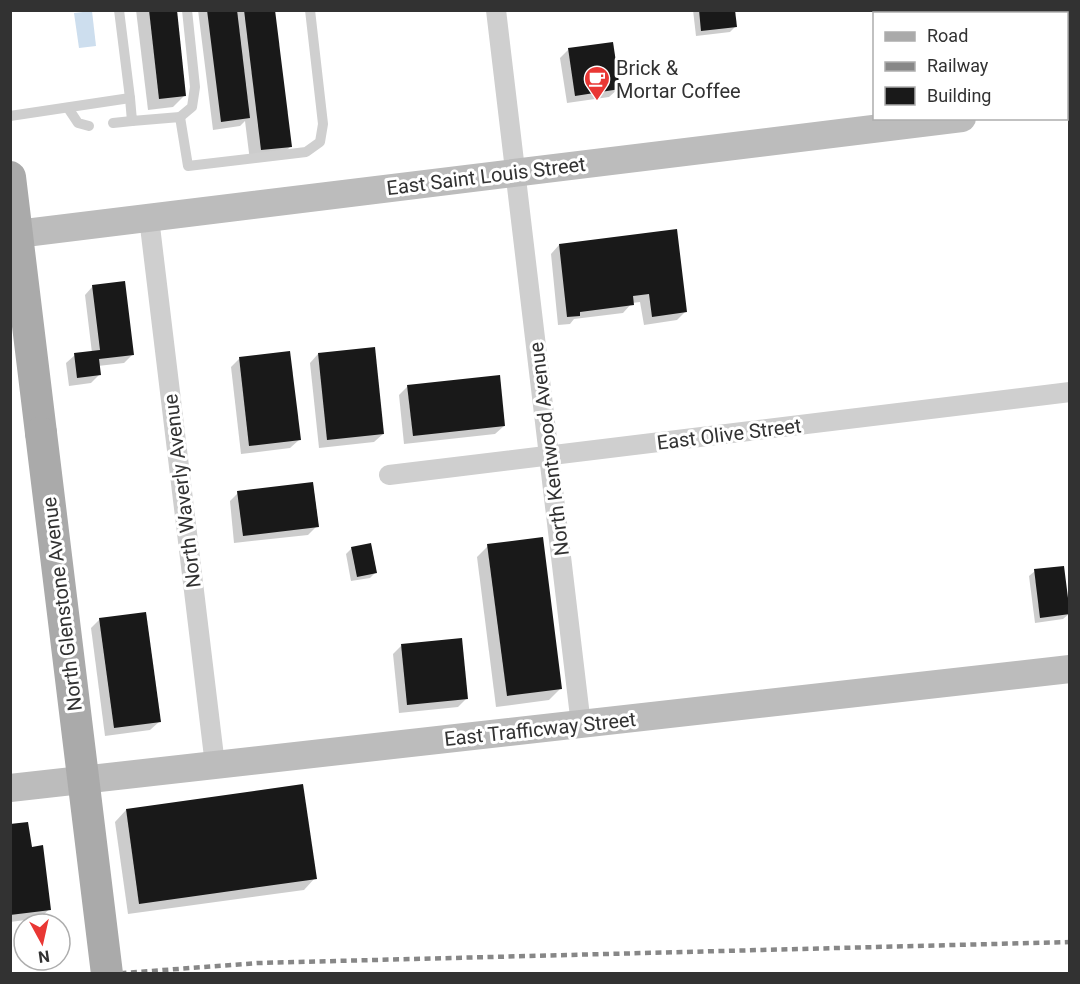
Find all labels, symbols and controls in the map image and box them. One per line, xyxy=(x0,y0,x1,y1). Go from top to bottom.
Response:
legend xyxy=(873,12,1068,120)
text: Road xyxy=(927,25,968,46)
text: Railway xyxy=(927,55,989,76)
place label: Brick & Mortar Coffee xyxy=(616,56,741,103)
cafe icon: Brick & Mortar Coffee xyxy=(582,64,612,102)
text: Building xyxy=(927,85,991,106)
street label: East Saint Louis Street xyxy=(385,152,587,200)
street label: North Kentwood Avenue xyxy=(524,341,574,557)
street label: North Waverly Avenue xyxy=(158,393,206,589)
street label: East Olive Street xyxy=(655,413,803,455)
street label: North Glenstone Avenue xyxy=(37,495,87,713)
street label: East Trafficway Street xyxy=(443,707,637,751)
north arrow xyxy=(12,912,72,972)
text: N xyxy=(37,946,51,967)

